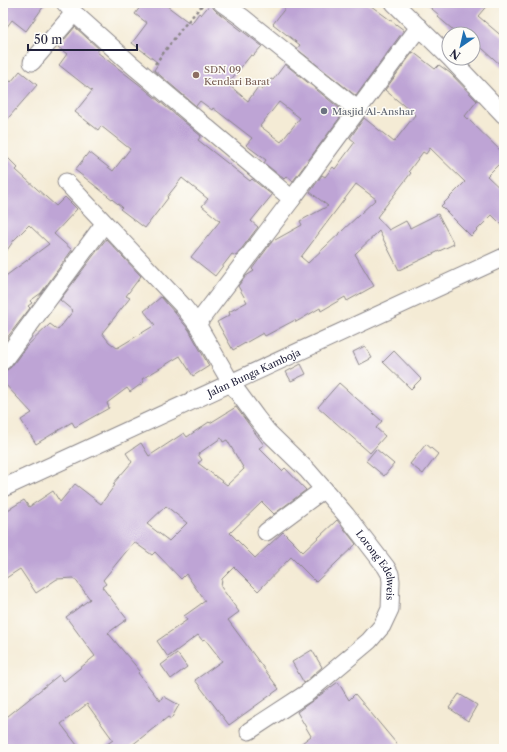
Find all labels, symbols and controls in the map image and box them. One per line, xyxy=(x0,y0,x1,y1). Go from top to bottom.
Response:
scale bar xyxy=(28,26,137,52)
north arrow xyxy=(441,26,481,66)
text: 50 m xyxy=(34,32,63,47)
text: N xyxy=(447,46,463,63)
place label: SDN 09 Kendari Barat xyxy=(204,63,270,88)
marker: SDN 09 Kendari Barat xyxy=(191,70,201,80)
place label: Masjid Al-Anshar xyxy=(332,105,415,118)
marker: Masjid Al-Anshar xyxy=(319,106,329,116)
street label: Jalan Bunga Kamboja xyxy=(203,346,303,401)
street label: Lorong Edelweis xyxy=(353,527,397,600)

